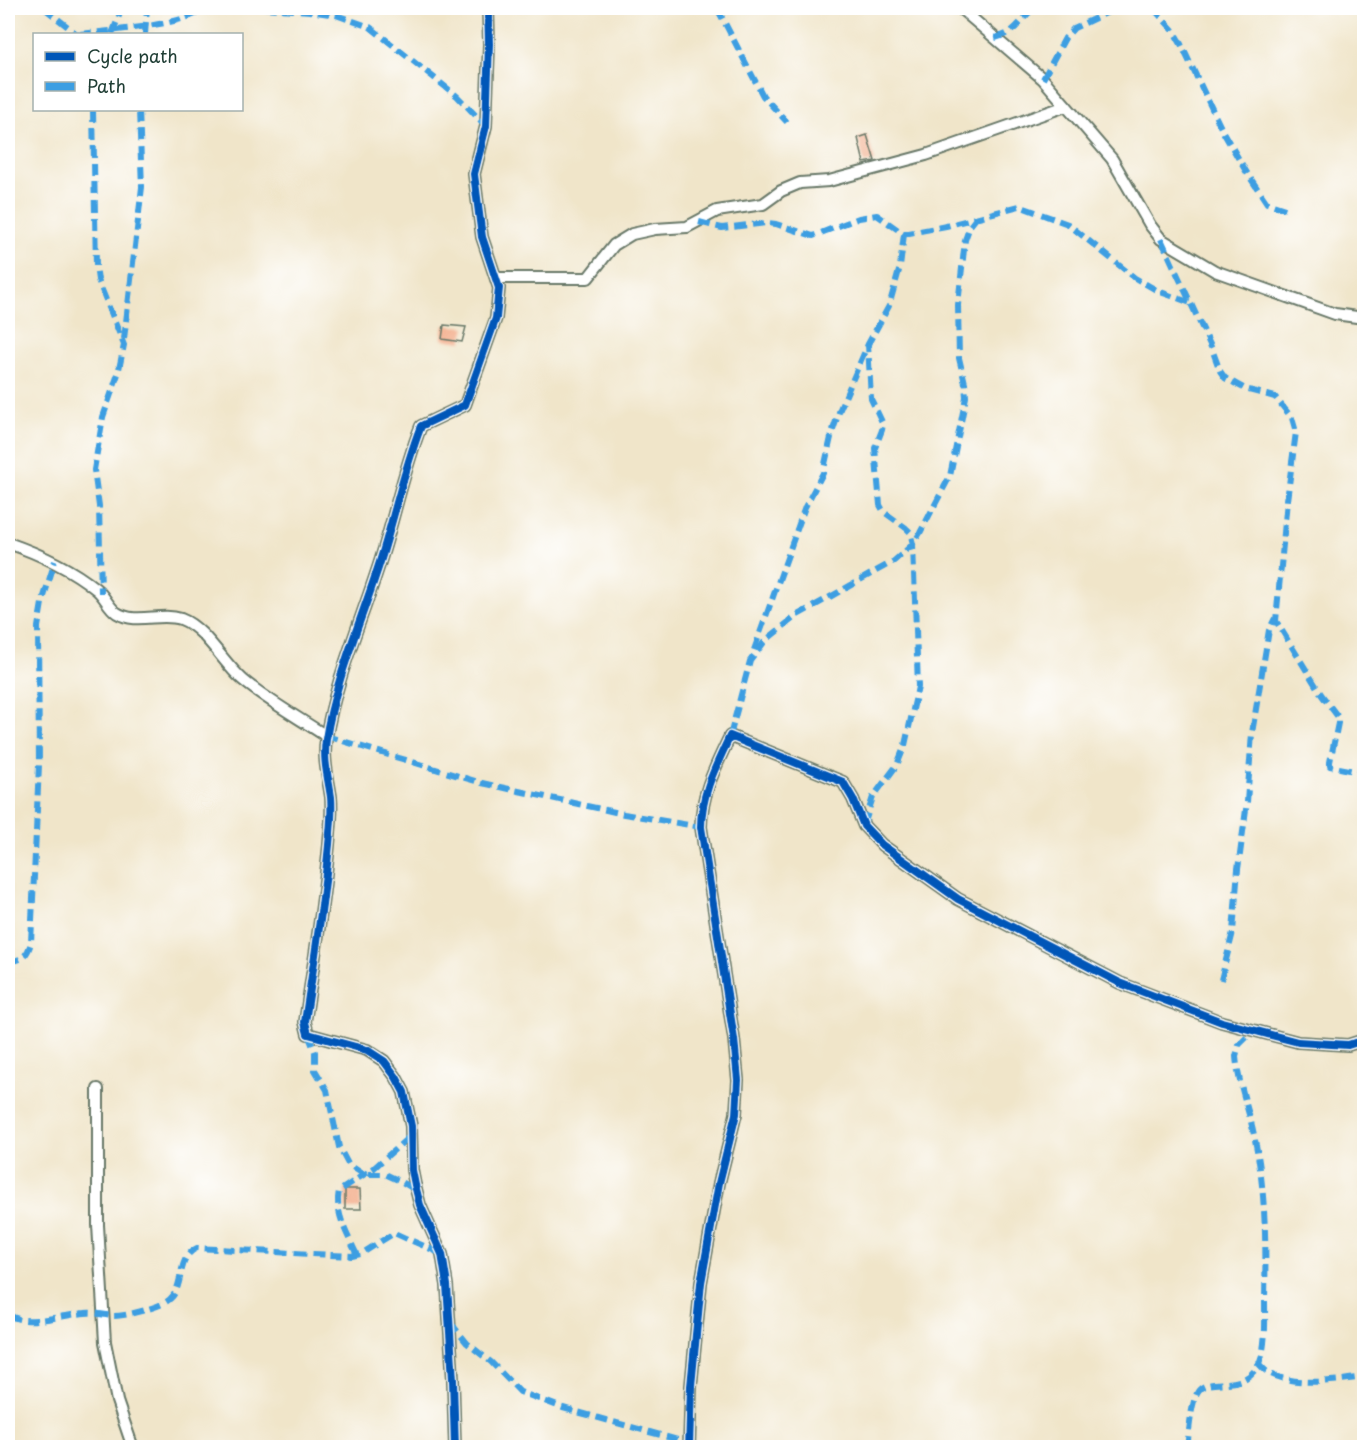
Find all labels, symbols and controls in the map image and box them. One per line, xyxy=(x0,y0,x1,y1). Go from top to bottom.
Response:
legend xyxy=(33,33,243,111)
text: Cycle path xyxy=(87,42,178,69)
text: Path xyxy=(87,72,126,99)

